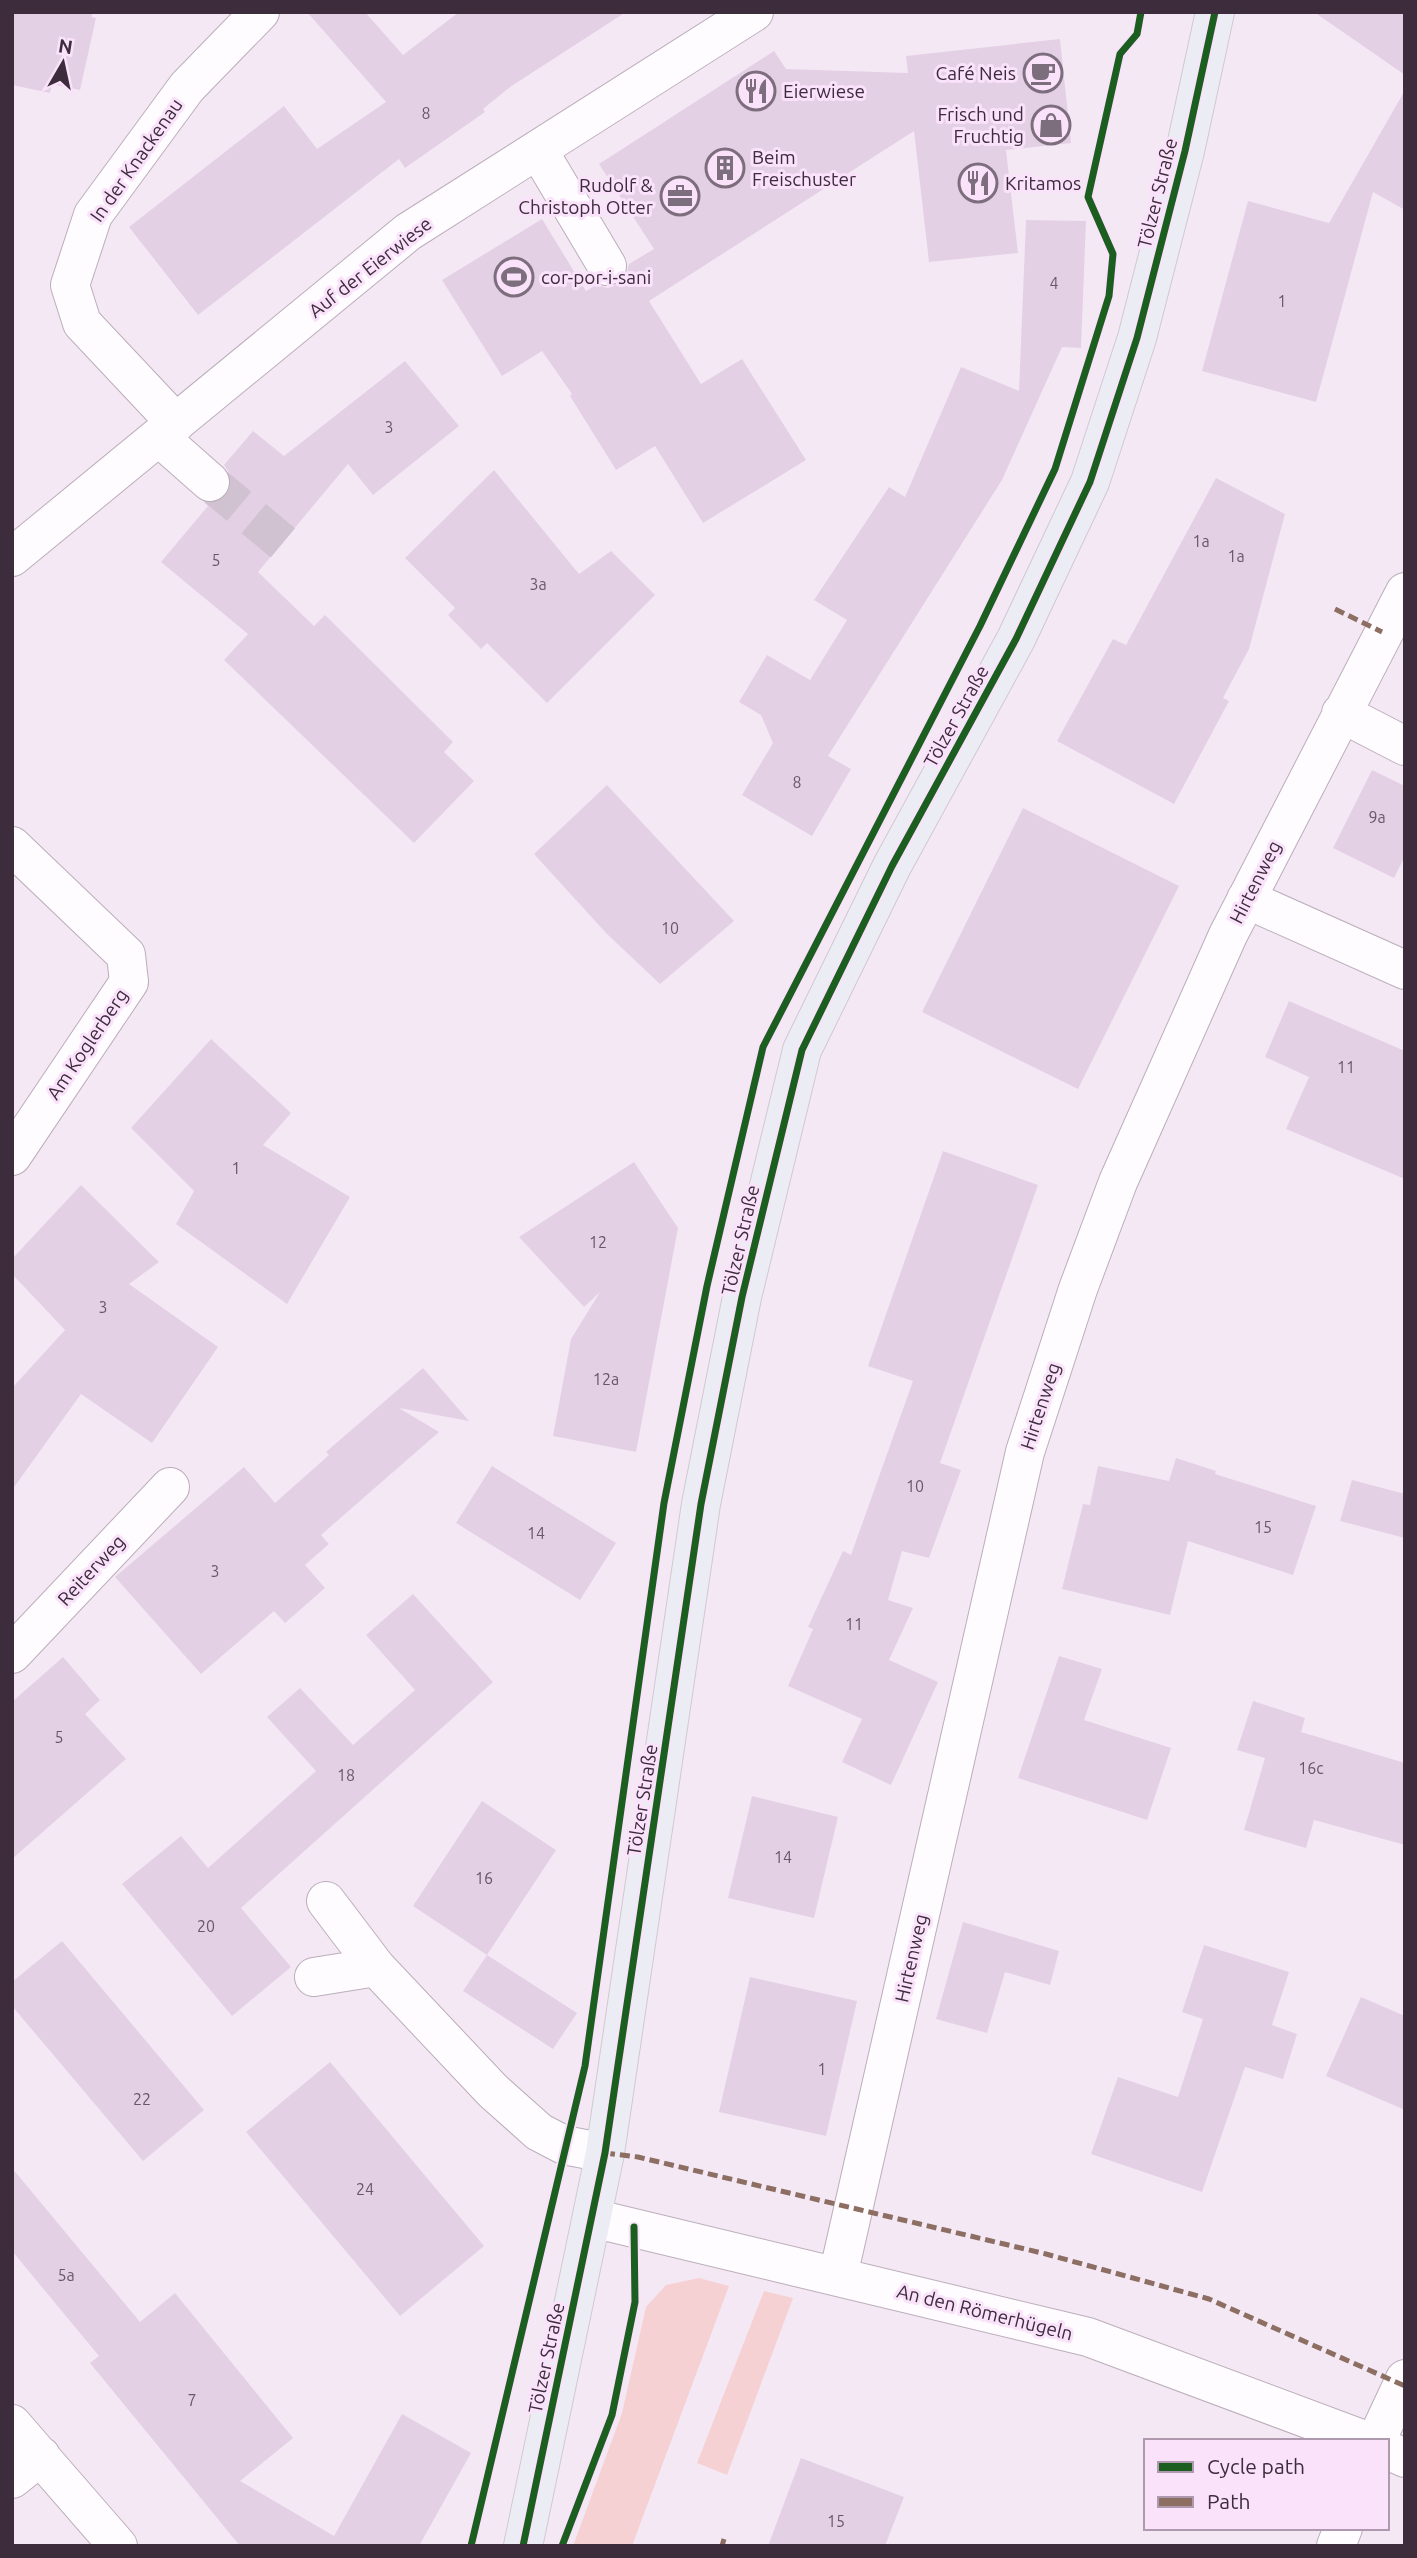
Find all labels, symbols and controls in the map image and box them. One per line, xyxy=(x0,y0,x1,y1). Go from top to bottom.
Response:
north arrow xyxy=(28,28,98,98)
text: N xyxy=(57,34,74,58)
cafe icon: Café Neis xyxy=(1022,52,1064,94)
place label: Café Neis xyxy=(936,62,1016,84)
restaurant icon: Eierwiese xyxy=(735,70,777,112)
place label: Eierwiese xyxy=(783,80,865,102)
street label: In der Knackenau xyxy=(85,94,187,226)
place label: Frisch und Fruchtig xyxy=(937,103,1024,147)
house number: 8 xyxy=(421,104,431,122)
shop icon: Frisch und Fruchtig xyxy=(1030,104,1072,146)
street label: Tölzer Straße xyxy=(1133,136,1181,250)
place label: Beim Freischuster xyxy=(752,146,856,190)
building icon: Beim Freischuster xyxy=(704,147,746,189)
restaurant icon: Kritamos xyxy=(957,162,999,204)
place label: Kritamos xyxy=(1005,172,1081,194)
place label: Rudolf & Christoph Otter xyxy=(518,174,654,218)
office icon: Rudolf & Christoph Otter xyxy=(659,175,701,217)
street label: Auf der Eierwiese xyxy=(304,212,436,322)
sports icon: cor-por-i-sani xyxy=(493,256,535,298)
place label: cor-por-i-sani xyxy=(541,266,651,288)
house number: 4 xyxy=(1049,274,1059,292)
house number: 1 xyxy=(1277,292,1287,310)
house number: 3 xyxy=(384,418,394,436)
house number: 1a xyxy=(1192,532,1210,550)
house number: 1a xyxy=(1227,547,1245,565)
house number: 5 xyxy=(211,551,221,569)
house number: 3a xyxy=(529,575,547,593)
street label: Tölzer Straße xyxy=(919,661,993,771)
house number: 8 xyxy=(792,773,802,791)
house number: 9a xyxy=(1368,808,1386,826)
street label: Hirtenweg xyxy=(1225,837,1285,927)
house number: 10 xyxy=(661,919,679,937)
street label: Am Koglerberg xyxy=(42,984,132,1104)
house number: 11 xyxy=(1337,1058,1355,1076)
house number: 1 xyxy=(231,1159,241,1177)
street label: Tölzer Straße xyxy=(717,1183,763,1297)
house number: 12 xyxy=(589,1233,607,1251)
house number: 3 xyxy=(98,1298,108,1316)
street label: Hirtenweg xyxy=(1016,1360,1064,1452)
house number: 12a xyxy=(593,1370,619,1388)
house number: 10 xyxy=(906,1477,924,1495)
house number: 15 xyxy=(1254,1518,1272,1536)
house number: 14 xyxy=(527,1524,545,1542)
street label: Reiterweg xyxy=(53,1530,129,1610)
house number: 3 xyxy=(210,1562,220,1580)
house number: 11 xyxy=(845,1615,863,1633)
house number: 5 xyxy=(54,1728,64,1746)
street label: Tölzer Straße xyxy=(622,1743,662,1857)
house number: 16c xyxy=(1298,1759,1324,1777)
house number: 18 xyxy=(337,1766,355,1784)
house number: 14 xyxy=(774,1848,792,1866)
house number: 16 xyxy=(475,1869,493,1887)
street label: Hirtenweg xyxy=(890,1912,932,2004)
house number: 20 xyxy=(197,1917,215,1935)
house number: 1 xyxy=(817,2060,827,2078)
house number: 22 xyxy=(133,2090,151,2108)
house number: 24 xyxy=(356,2180,374,2198)
house number: 5a xyxy=(57,2266,75,2284)
street label: An den Römerhügeln xyxy=(895,2280,1075,2344)
street label: Tölzer Straße xyxy=(524,2301,568,2415)
house number: 7 xyxy=(187,2391,197,2409)
legend xyxy=(1144,2439,1389,2530)
text: Cycle path xyxy=(1207,2454,1305,2478)
text: Path xyxy=(1207,2489,1250,2513)
house number: 15 xyxy=(827,2512,845,2530)

